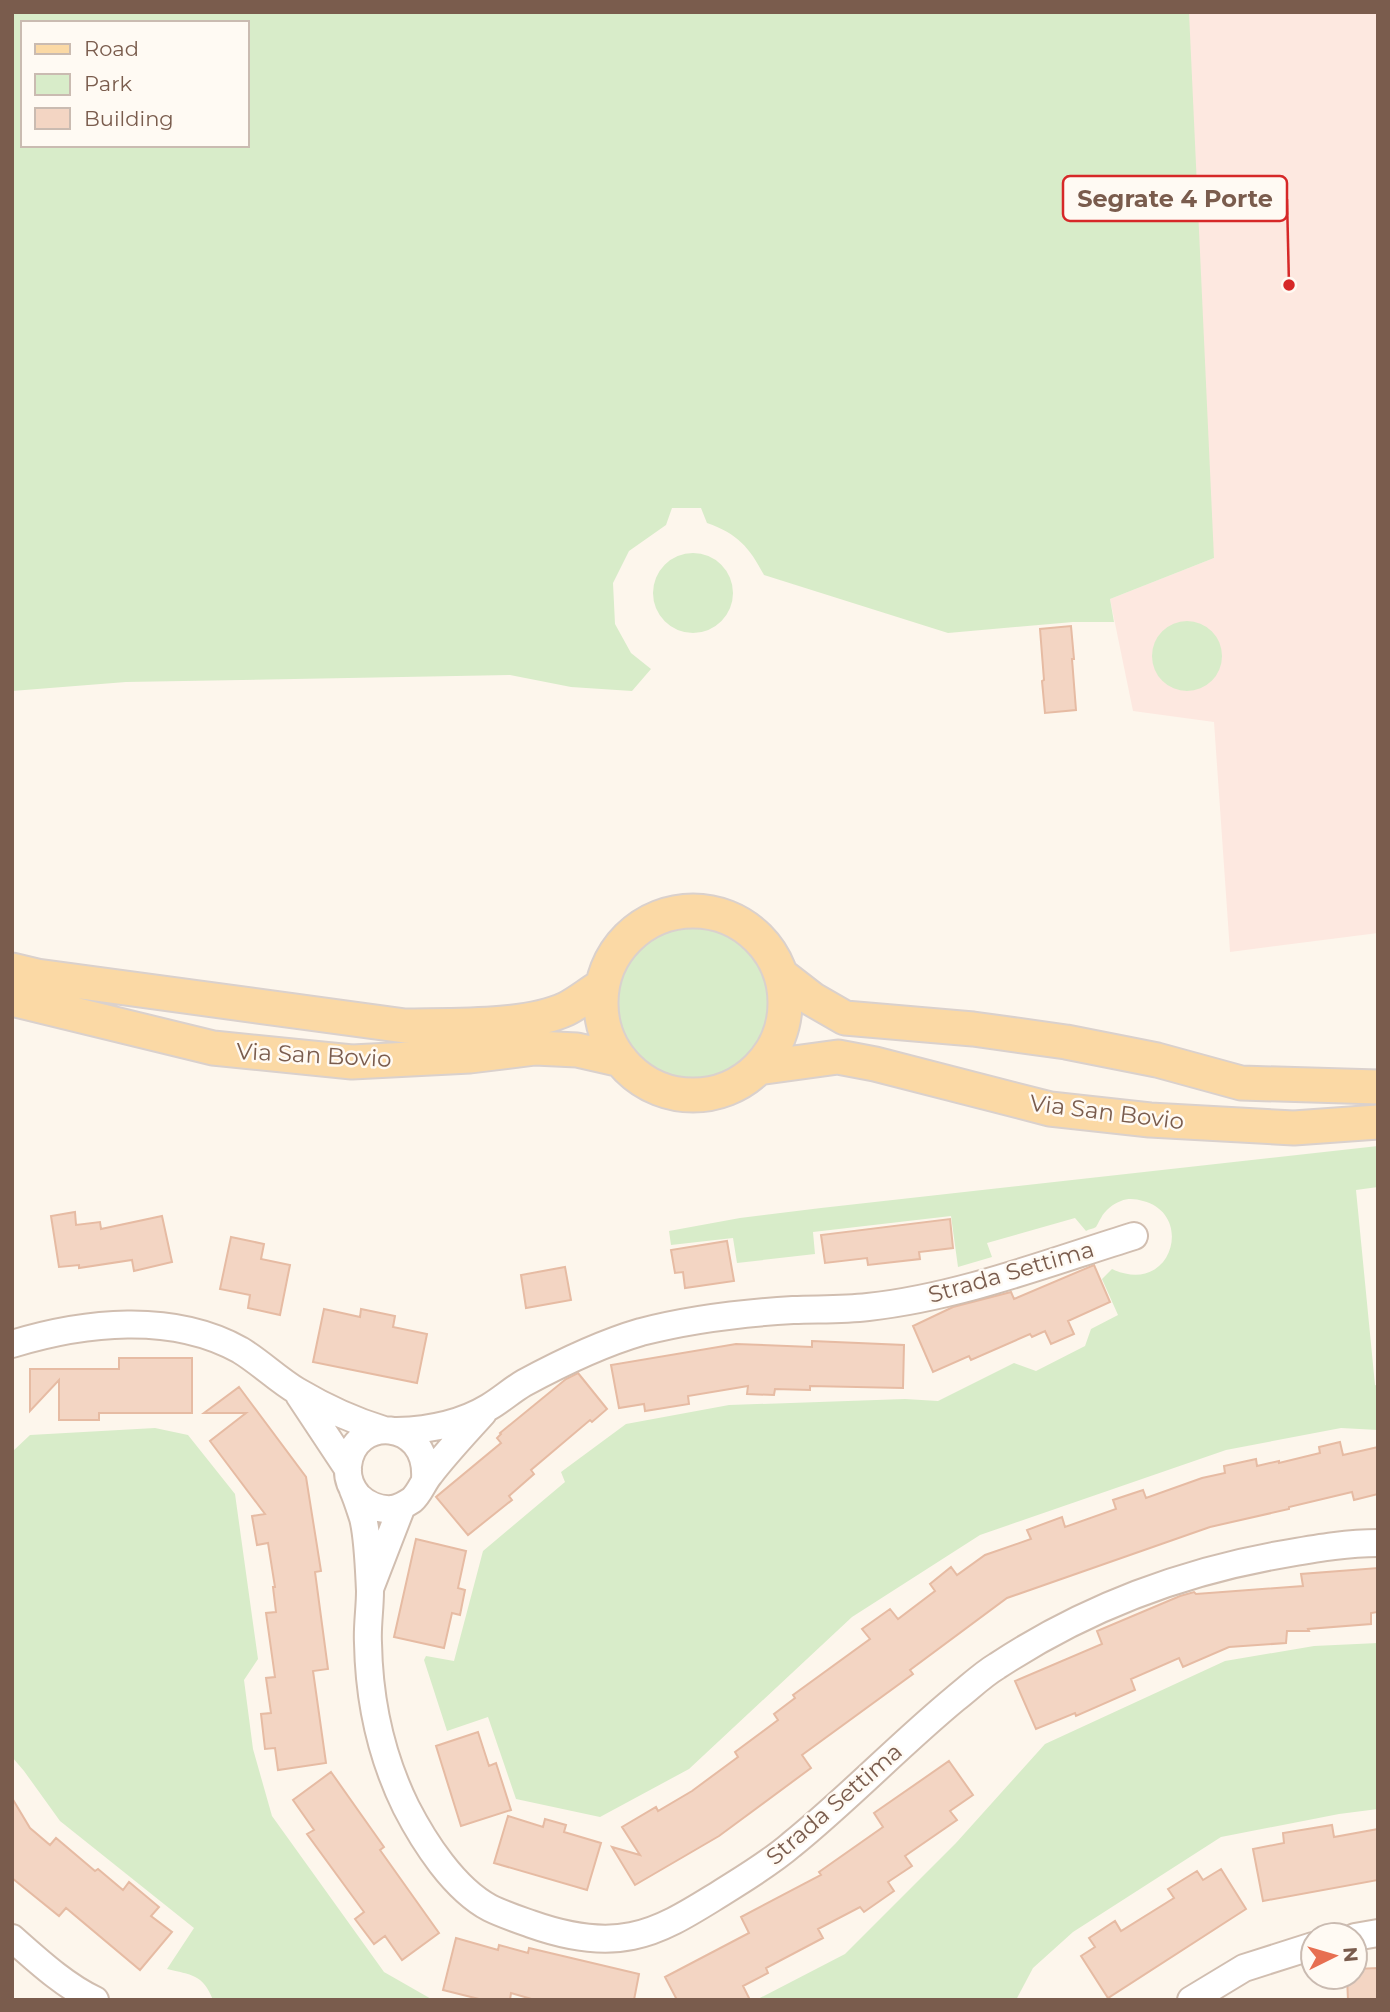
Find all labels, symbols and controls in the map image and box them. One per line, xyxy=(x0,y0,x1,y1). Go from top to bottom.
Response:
legend xyxy=(21,21,248,147)
text: Road xyxy=(84,36,139,61)
text: Park xyxy=(84,71,132,96)
text: Building xyxy=(84,106,174,131)
callout: Segrate 4 Porte xyxy=(1063,176,1287,221)
text: Segrate 4 Porte xyxy=(1077,184,1273,213)
street label: Via San Bovio xyxy=(236,1037,392,1073)
street label: Via San Bovio xyxy=(1028,1089,1186,1135)
street label: Strada Settima xyxy=(925,1235,1097,1309)
street label: Strada Settima xyxy=(760,1737,908,1871)
north arrow xyxy=(1299,1921,1369,1991)
text: N xyxy=(1338,1946,1363,1963)

